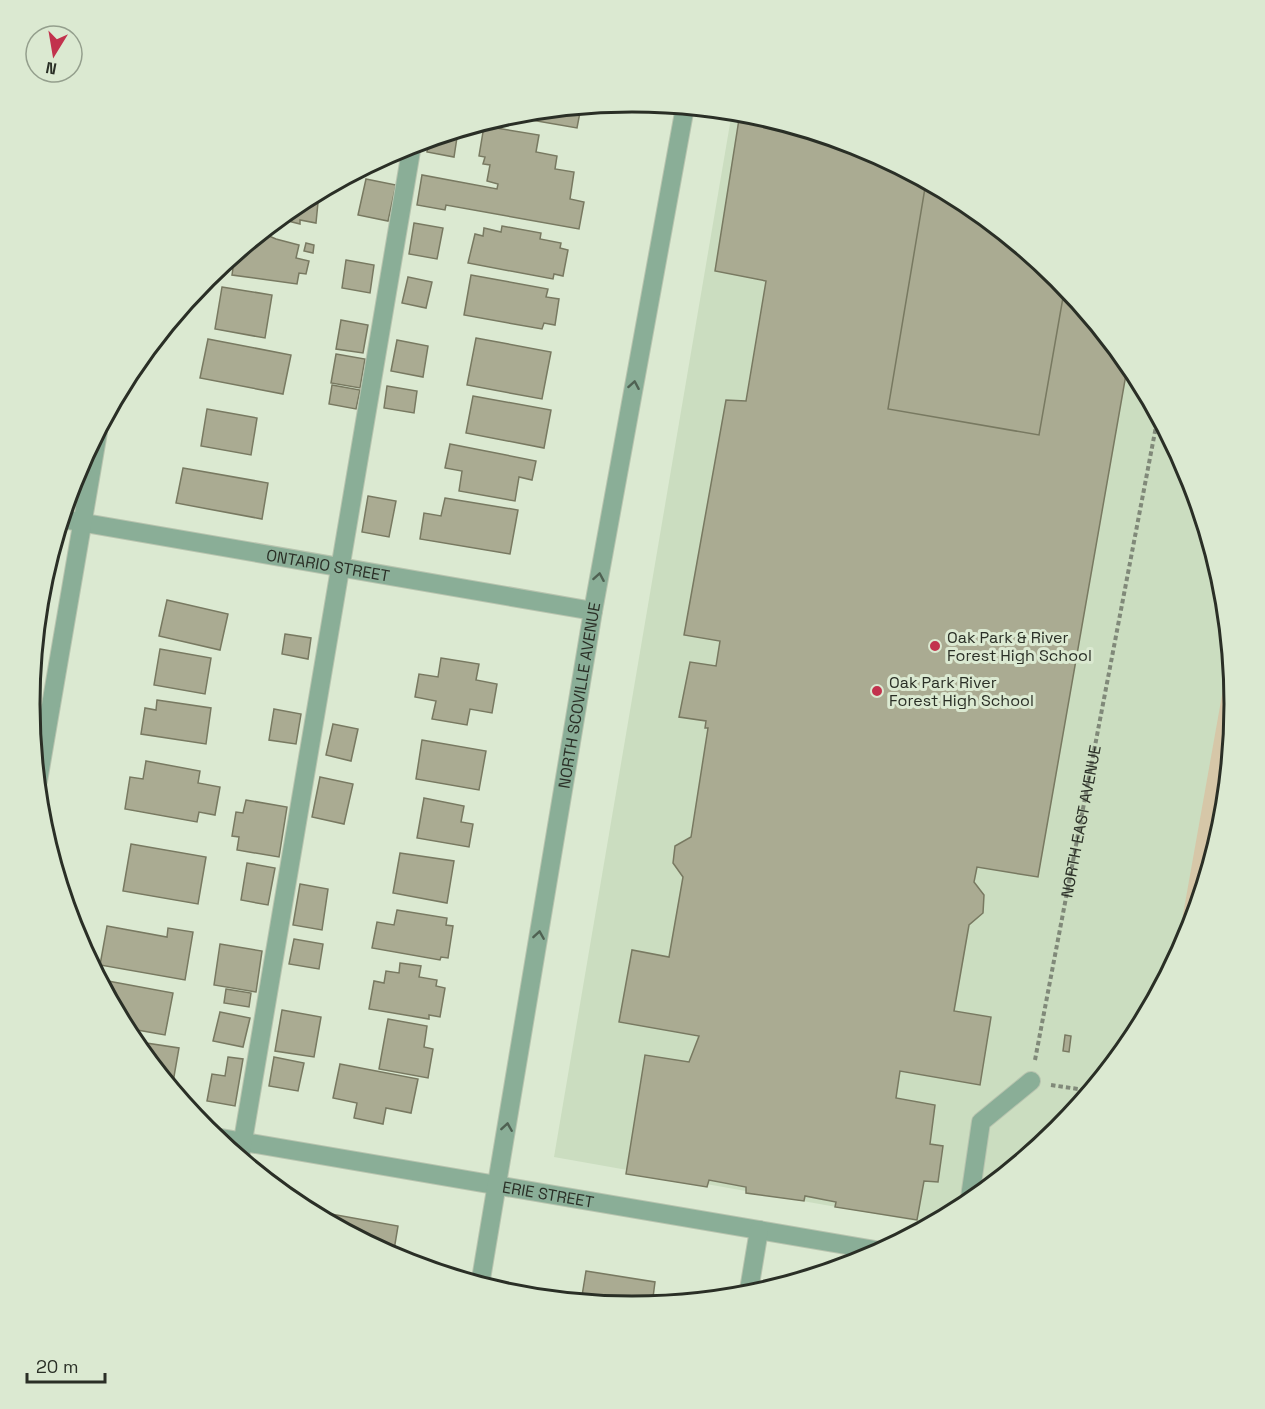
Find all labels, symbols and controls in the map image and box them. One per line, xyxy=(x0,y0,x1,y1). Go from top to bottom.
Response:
north arrow xyxy=(24,24,84,84)
text: N xyxy=(44,57,59,80)
one-way arrow xyxy=(627,380,640,390)
street label: ONTARIO STREET xyxy=(265,544,391,586)
one-way arrow xyxy=(592,572,605,582)
street label: NORTH SCOVILLE AVENUE xyxy=(553,600,605,790)
place label: Oak Park & River Forest High School xyxy=(947,627,1092,666)
marker: Oak Park & River Forest High School xyxy=(928,639,942,653)
place label: Oak Park River Forest High School xyxy=(889,672,1034,711)
marker: Oak Park River Forest High School xyxy=(870,684,884,698)
street label: NORTH EAST AVENUE xyxy=(1056,743,1105,899)
one-way arrow xyxy=(532,930,544,939)
one-way arrow xyxy=(500,1122,512,1131)
street label: ERIE STREET xyxy=(501,1176,596,1212)
scale bar xyxy=(27,1346,105,1384)
text: 20 m xyxy=(36,1355,79,1378)

